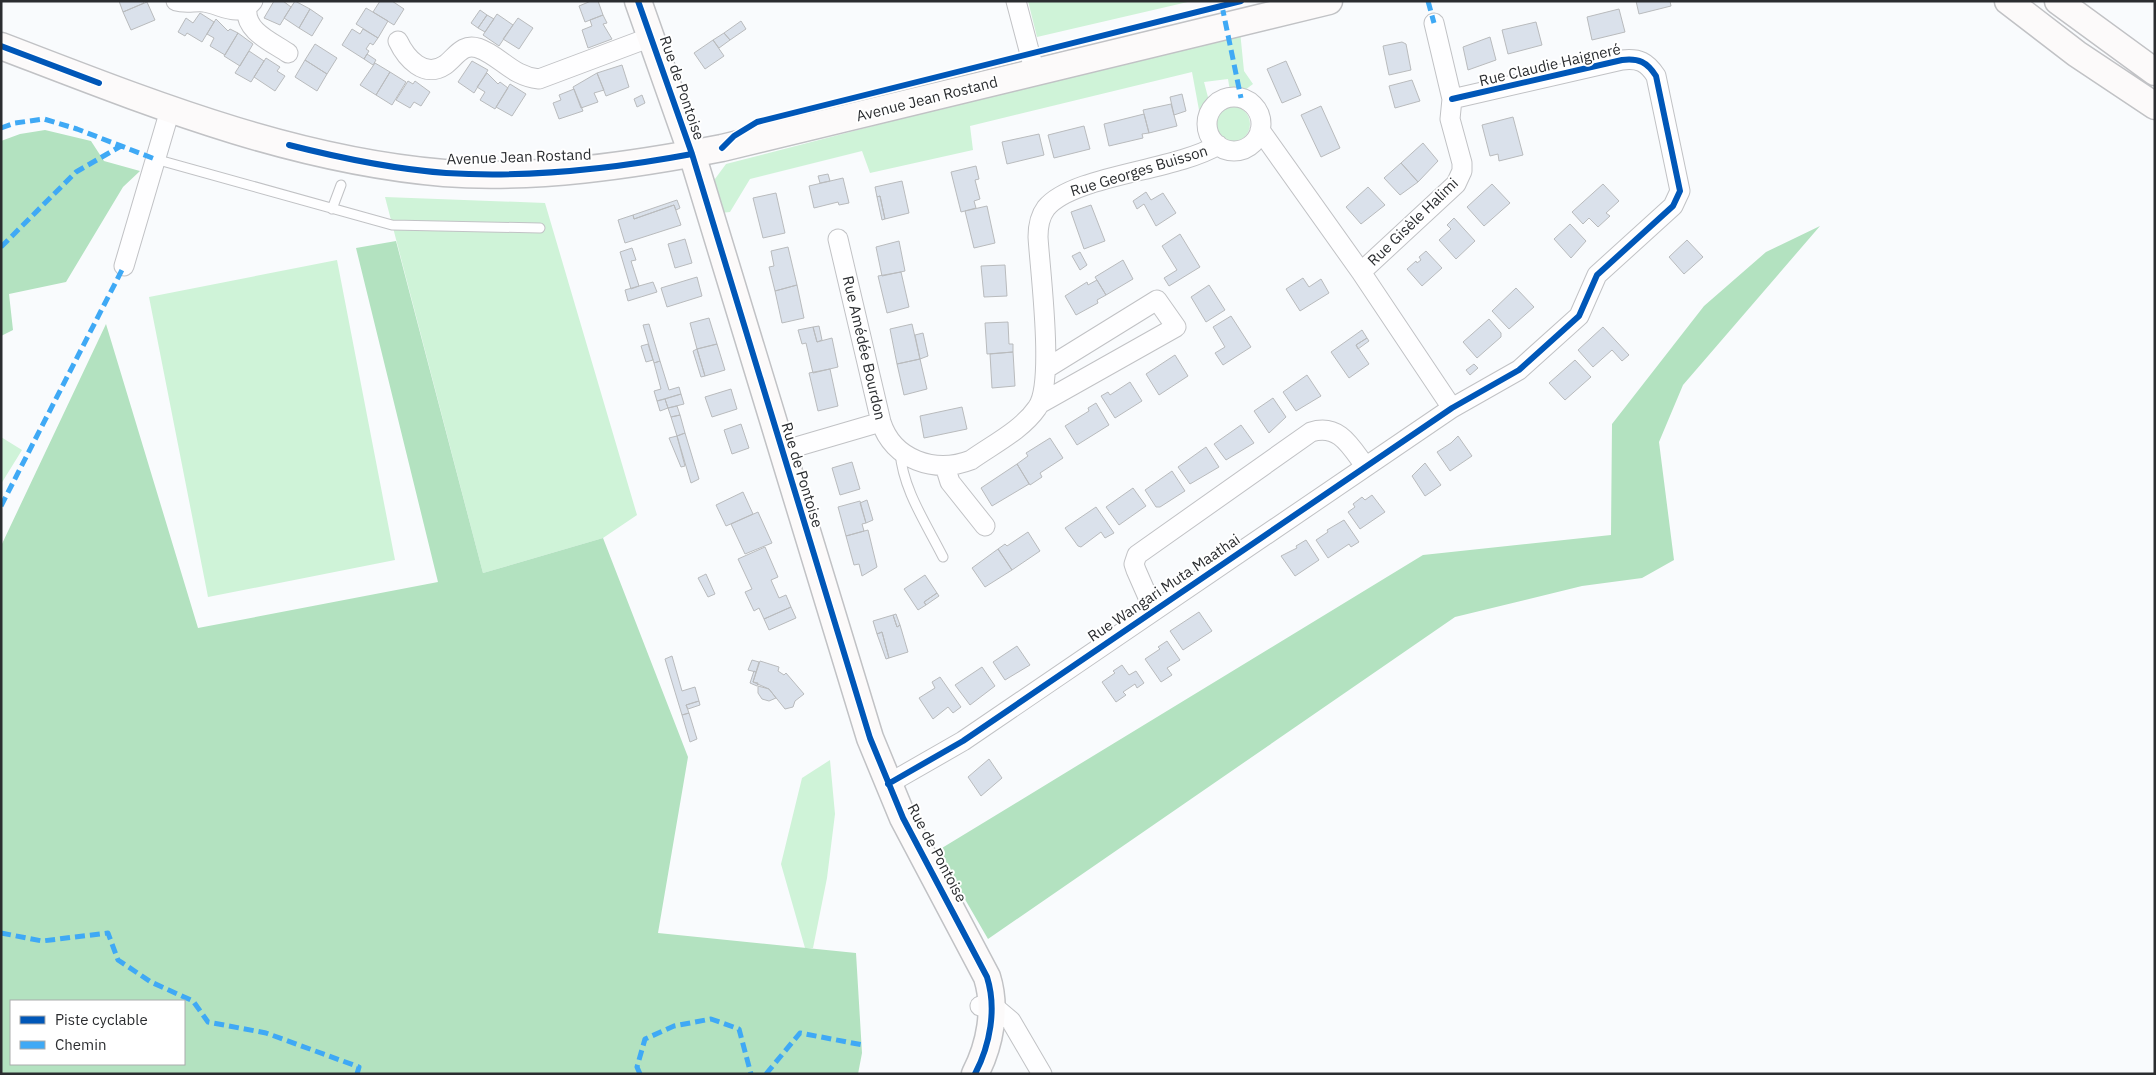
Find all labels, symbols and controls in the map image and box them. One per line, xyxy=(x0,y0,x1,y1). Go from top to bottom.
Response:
street label: Rue de Pontoise xyxy=(656,33,709,142)
street label: Rue Claudie Haigneré xyxy=(1477,39,1623,90)
street label: Avenue Jean Rostand xyxy=(854,72,1000,125)
street label: Rue Georges Buisson xyxy=(1068,141,1210,200)
street label: Avenue Jean Rostand xyxy=(446,144,592,169)
street label: Rue Gisèle Halimi xyxy=(1363,174,1462,270)
street label: Rue Amédée Bourdon xyxy=(839,274,890,422)
street label: Rue de Pontoise xyxy=(777,420,827,530)
street label: Rue Wangari Muta Maathai xyxy=(1084,529,1243,646)
street label: Rue de Pontoise xyxy=(903,800,971,905)
legend xyxy=(10,1000,185,1065)
text: Piste cyclable xyxy=(55,1010,148,1029)
text: Chemin xyxy=(55,1035,106,1054)

